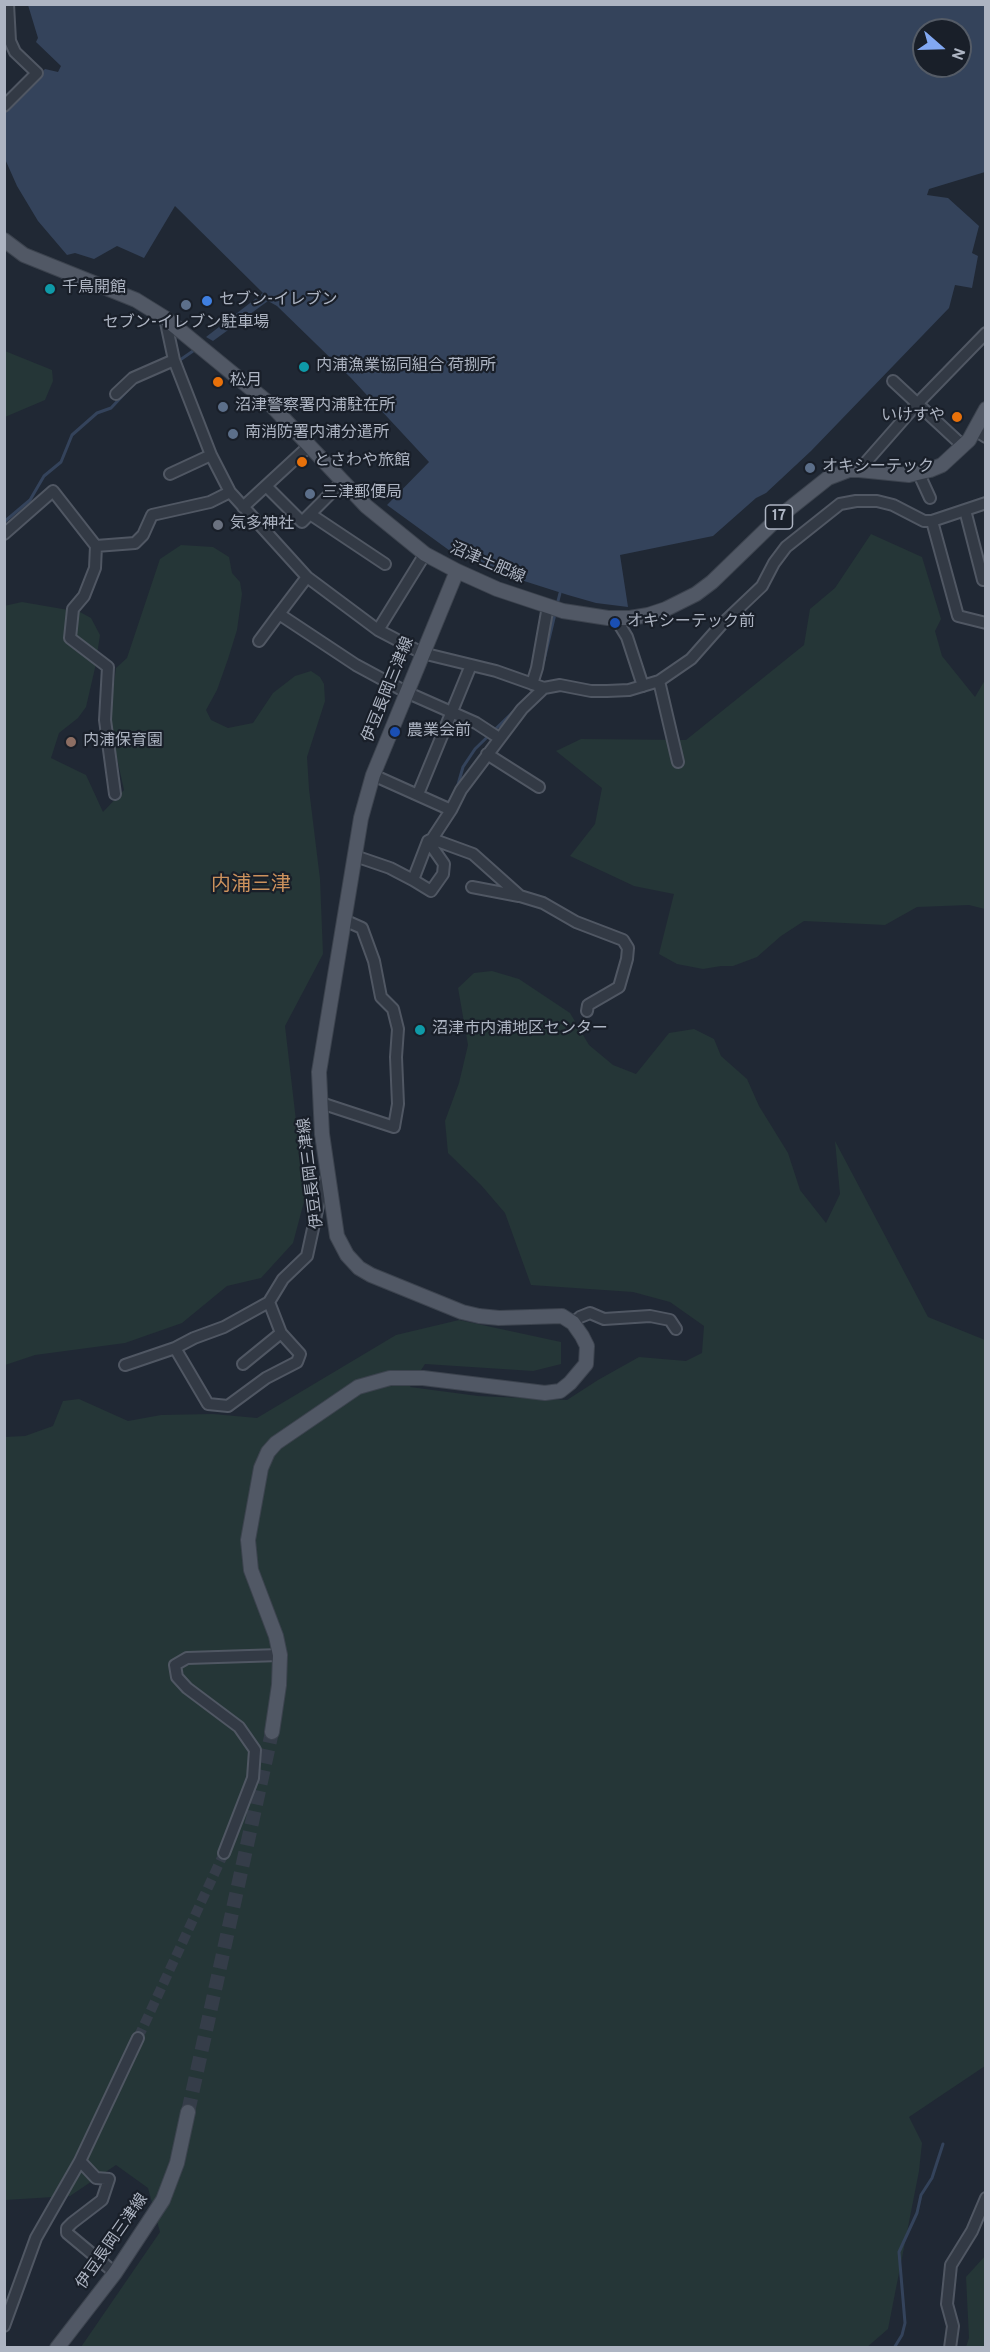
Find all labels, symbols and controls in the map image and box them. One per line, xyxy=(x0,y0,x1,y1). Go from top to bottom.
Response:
north arrow xyxy=(912,18,972,78)
text: N xyxy=(946,45,968,62)
place label: 千鳥開館 xyxy=(62,279,126,299)
marker: 千鳥開館 xyxy=(43,282,57,296)
place label: セブン-イレブン xyxy=(219,291,337,311)
marker: セブン-イレブン xyxy=(200,294,214,308)
marker: セブン-イレブン駐車場 xyxy=(179,298,193,312)
place label: セブン-イレブン駐車場 xyxy=(103,314,269,334)
place label: 内浦漁業協同組合 荷捌所 xyxy=(316,357,496,377)
marker: 内浦漁業協同組合 荷捌所 xyxy=(297,360,311,374)
place label: 松月 xyxy=(230,372,262,392)
marker: 松月 xyxy=(211,375,225,389)
place label: 沼津警察署内浦駐在所 xyxy=(235,397,395,417)
marker: 沼津警察署内浦駐在所 xyxy=(216,400,230,414)
place label: いけすや xyxy=(881,407,945,427)
marker: いけすや xyxy=(950,410,964,424)
place label: 南消防署内浦分遣所 xyxy=(245,424,389,444)
marker: 南消防署内浦分遣所 xyxy=(226,427,240,441)
place label: とさわや旅館 xyxy=(314,452,410,472)
marker: とさわや旅館 xyxy=(295,455,309,469)
place label: オキシーテック xyxy=(822,458,934,478)
marker: オキシーテック xyxy=(803,461,817,475)
place label: 三津郵便局 xyxy=(322,484,402,504)
marker: 三津郵便局 xyxy=(303,487,317,501)
road number: 17 xyxy=(766,505,792,529)
place label: 気多神社 xyxy=(230,515,294,535)
marker: 気多神社 xyxy=(211,518,225,532)
street label: 沼津土肥線 xyxy=(446,540,528,588)
place label: オキシーテック前 xyxy=(627,613,755,633)
marker: オキシーテック前 xyxy=(608,616,622,630)
street label: 伊豆長岡三津線 xyxy=(359,634,419,746)
place label: 農業会前 xyxy=(407,722,471,742)
marker: 農業会前 xyxy=(388,725,402,739)
place label: 内浦保育園 xyxy=(83,732,163,752)
marker: 内浦保育園 xyxy=(64,735,78,749)
district label: 内浦三津 xyxy=(211,874,291,898)
place label: 沼津市内浦地区センター xyxy=(432,1020,608,1040)
marker: 沼津市内浦地区センター xyxy=(413,1023,427,1037)
street label: 伊豆長岡三津線 xyxy=(296,1116,328,1230)
street label: 伊豆長岡三津線 xyxy=(73,2191,153,2293)

